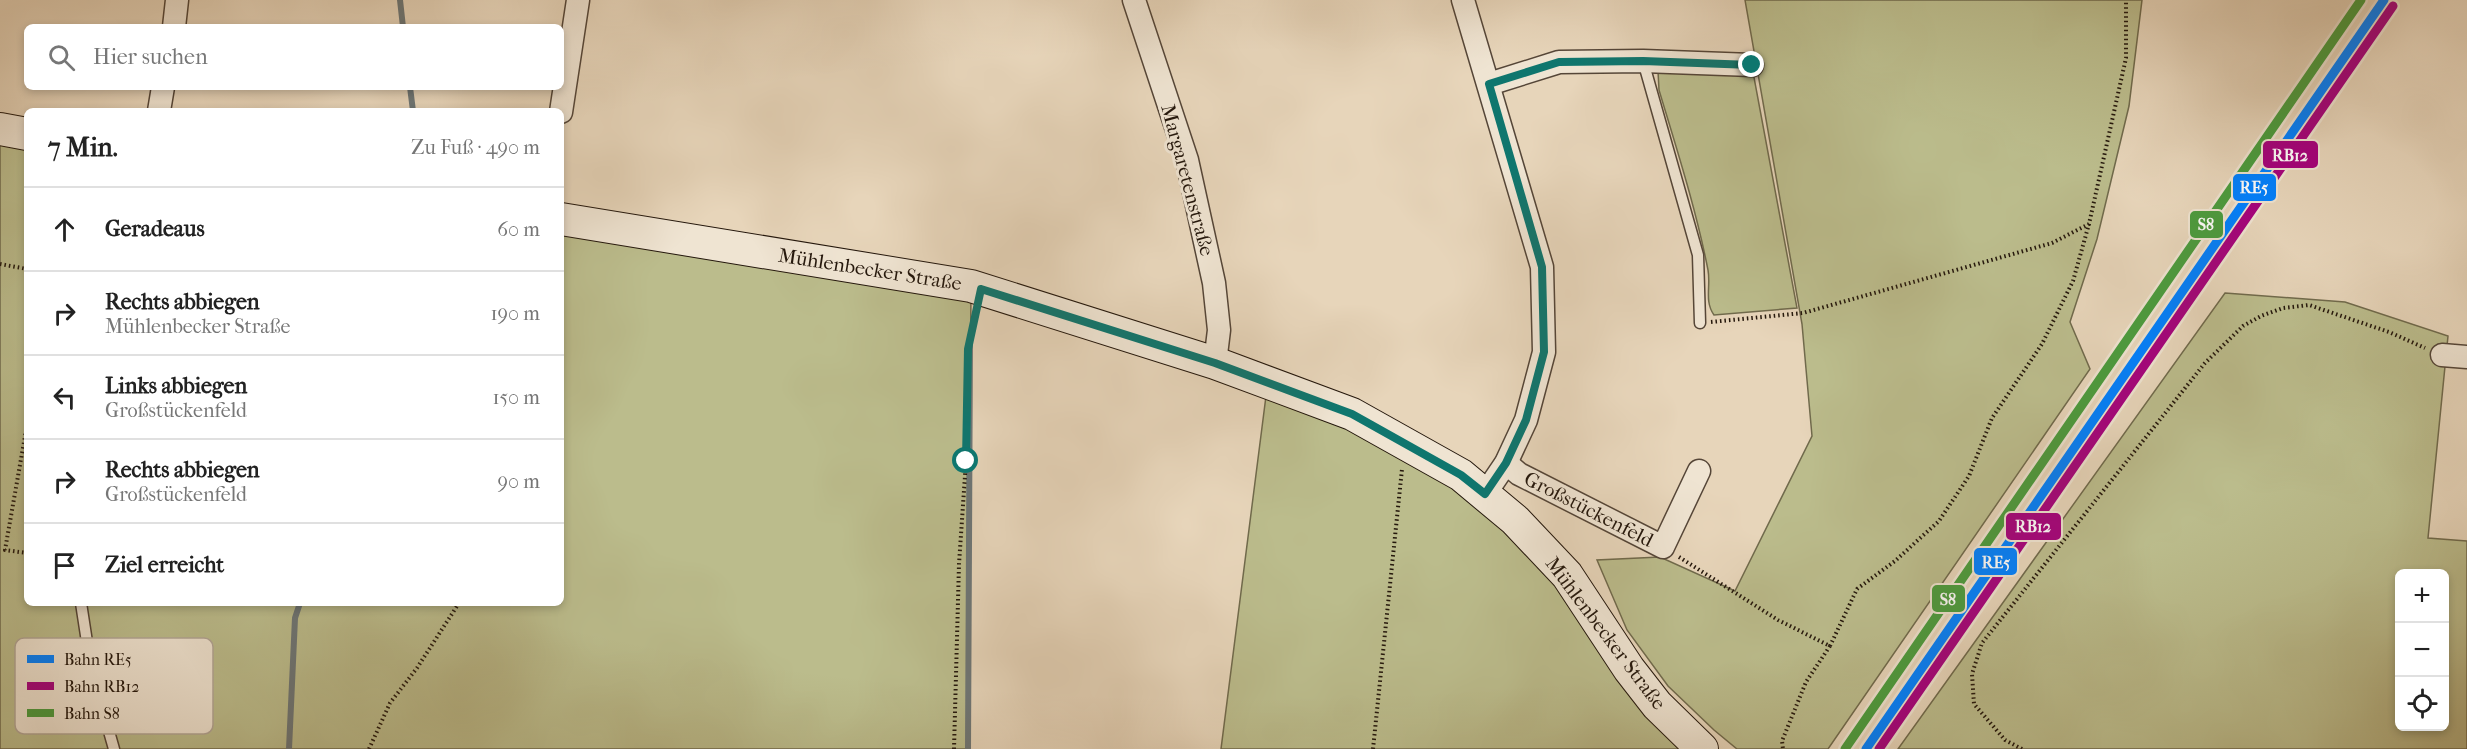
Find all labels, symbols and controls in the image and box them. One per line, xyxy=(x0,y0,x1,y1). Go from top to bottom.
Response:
search box xyxy=(24,24,564,90)
icon: search xyxy=(45,41,78,74)
text: Hier suchen xyxy=(93,44,208,70)
route end xyxy=(1738,51,1764,77)
street label: Margaretenstraße xyxy=(1156,102,1219,259)
text: 7 Min. xyxy=(48,132,118,163)
text: Zu Fuß · 490 m xyxy=(411,136,540,159)
line badge: RB12 xyxy=(2262,140,2319,169)
text: RB12 xyxy=(2272,146,2308,165)
line badge: RE5 xyxy=(2232,173,2277,202)
text: RE5 xyxy=(2240,178,2268,197)
line badge: S8 xyxy=(2189,210,2224,239)
icon: ahead xyxy=(48,213,81,246)
text: S8 xyxy=(2198,215,2214,234)
text: Geradeaus xyxy=(105,216,205,242)
text: 60 m xyxy=(497,218,540,241)
street label: Mühlenbecker Straße xyxy=(777,244,963,295)
text: Rechts abbiegen xyxy=(105,289,260,315)
icon: right xyxy=(48,297,81,330)
text: 190 m xyxy=(490,302,540,325)
text: Mühlenbecker Straße xyxy=(105,315,290,338)
text: Links abbiegen xyxy=(105,373,247,399)
icon: left xyxy=(48,381,81,414)
text: 150 m xyxy=(492,386,540,409)
text: Großstückenfeld xyxy=(105,399,247,422)
route start xyxy=(952,447,978,473)
text: Rechts abbiegen xyxy=(105,457,260,483)
icon: right xyxy=(48,465,81,498)
street label: Großstückenfeld xyxy=(1520,467,1658,552)
text: 90 m xyxy=(498,470,540,493)
text: Großstückenfeld xyxy=(105,483,247,506)
line badge: RB12 xyxy=(2005,512,2062,541)
text: RB12 xyxy=(2015,517,2051,536)
line badge: RE5 xyxy=(1973,547,2018,576)
icon: arrive xyxy=(48,549,81,582)
text: Ziel erreicht xyxy=(105,552,224,578)
street label: Mühlenbecker Straße xyxy=(1541,552,1671,714)
text: RE5 xyxy=(1982,553,2010,572)
map controls xyxy=(2395,569,2449,731)
button: + xyxy=(2395,569,2449,623)
line badge: S8 xyxy=(1931,584,1966,613)
text: S8 xyxy=(1940,590,1956,609)
button: − xyxy=(2395,623,2449,677)
legend xyxy=(15,638,213,734)
text: Bahn RE5 xyxy=(64,650,132,669)
text: Bahn RB12 xyxy=(64,677,139,696)
button: locate xyxy=(2395,677,2449,731)
text: Bahn S8 xyxy=(64,704,120,723)

